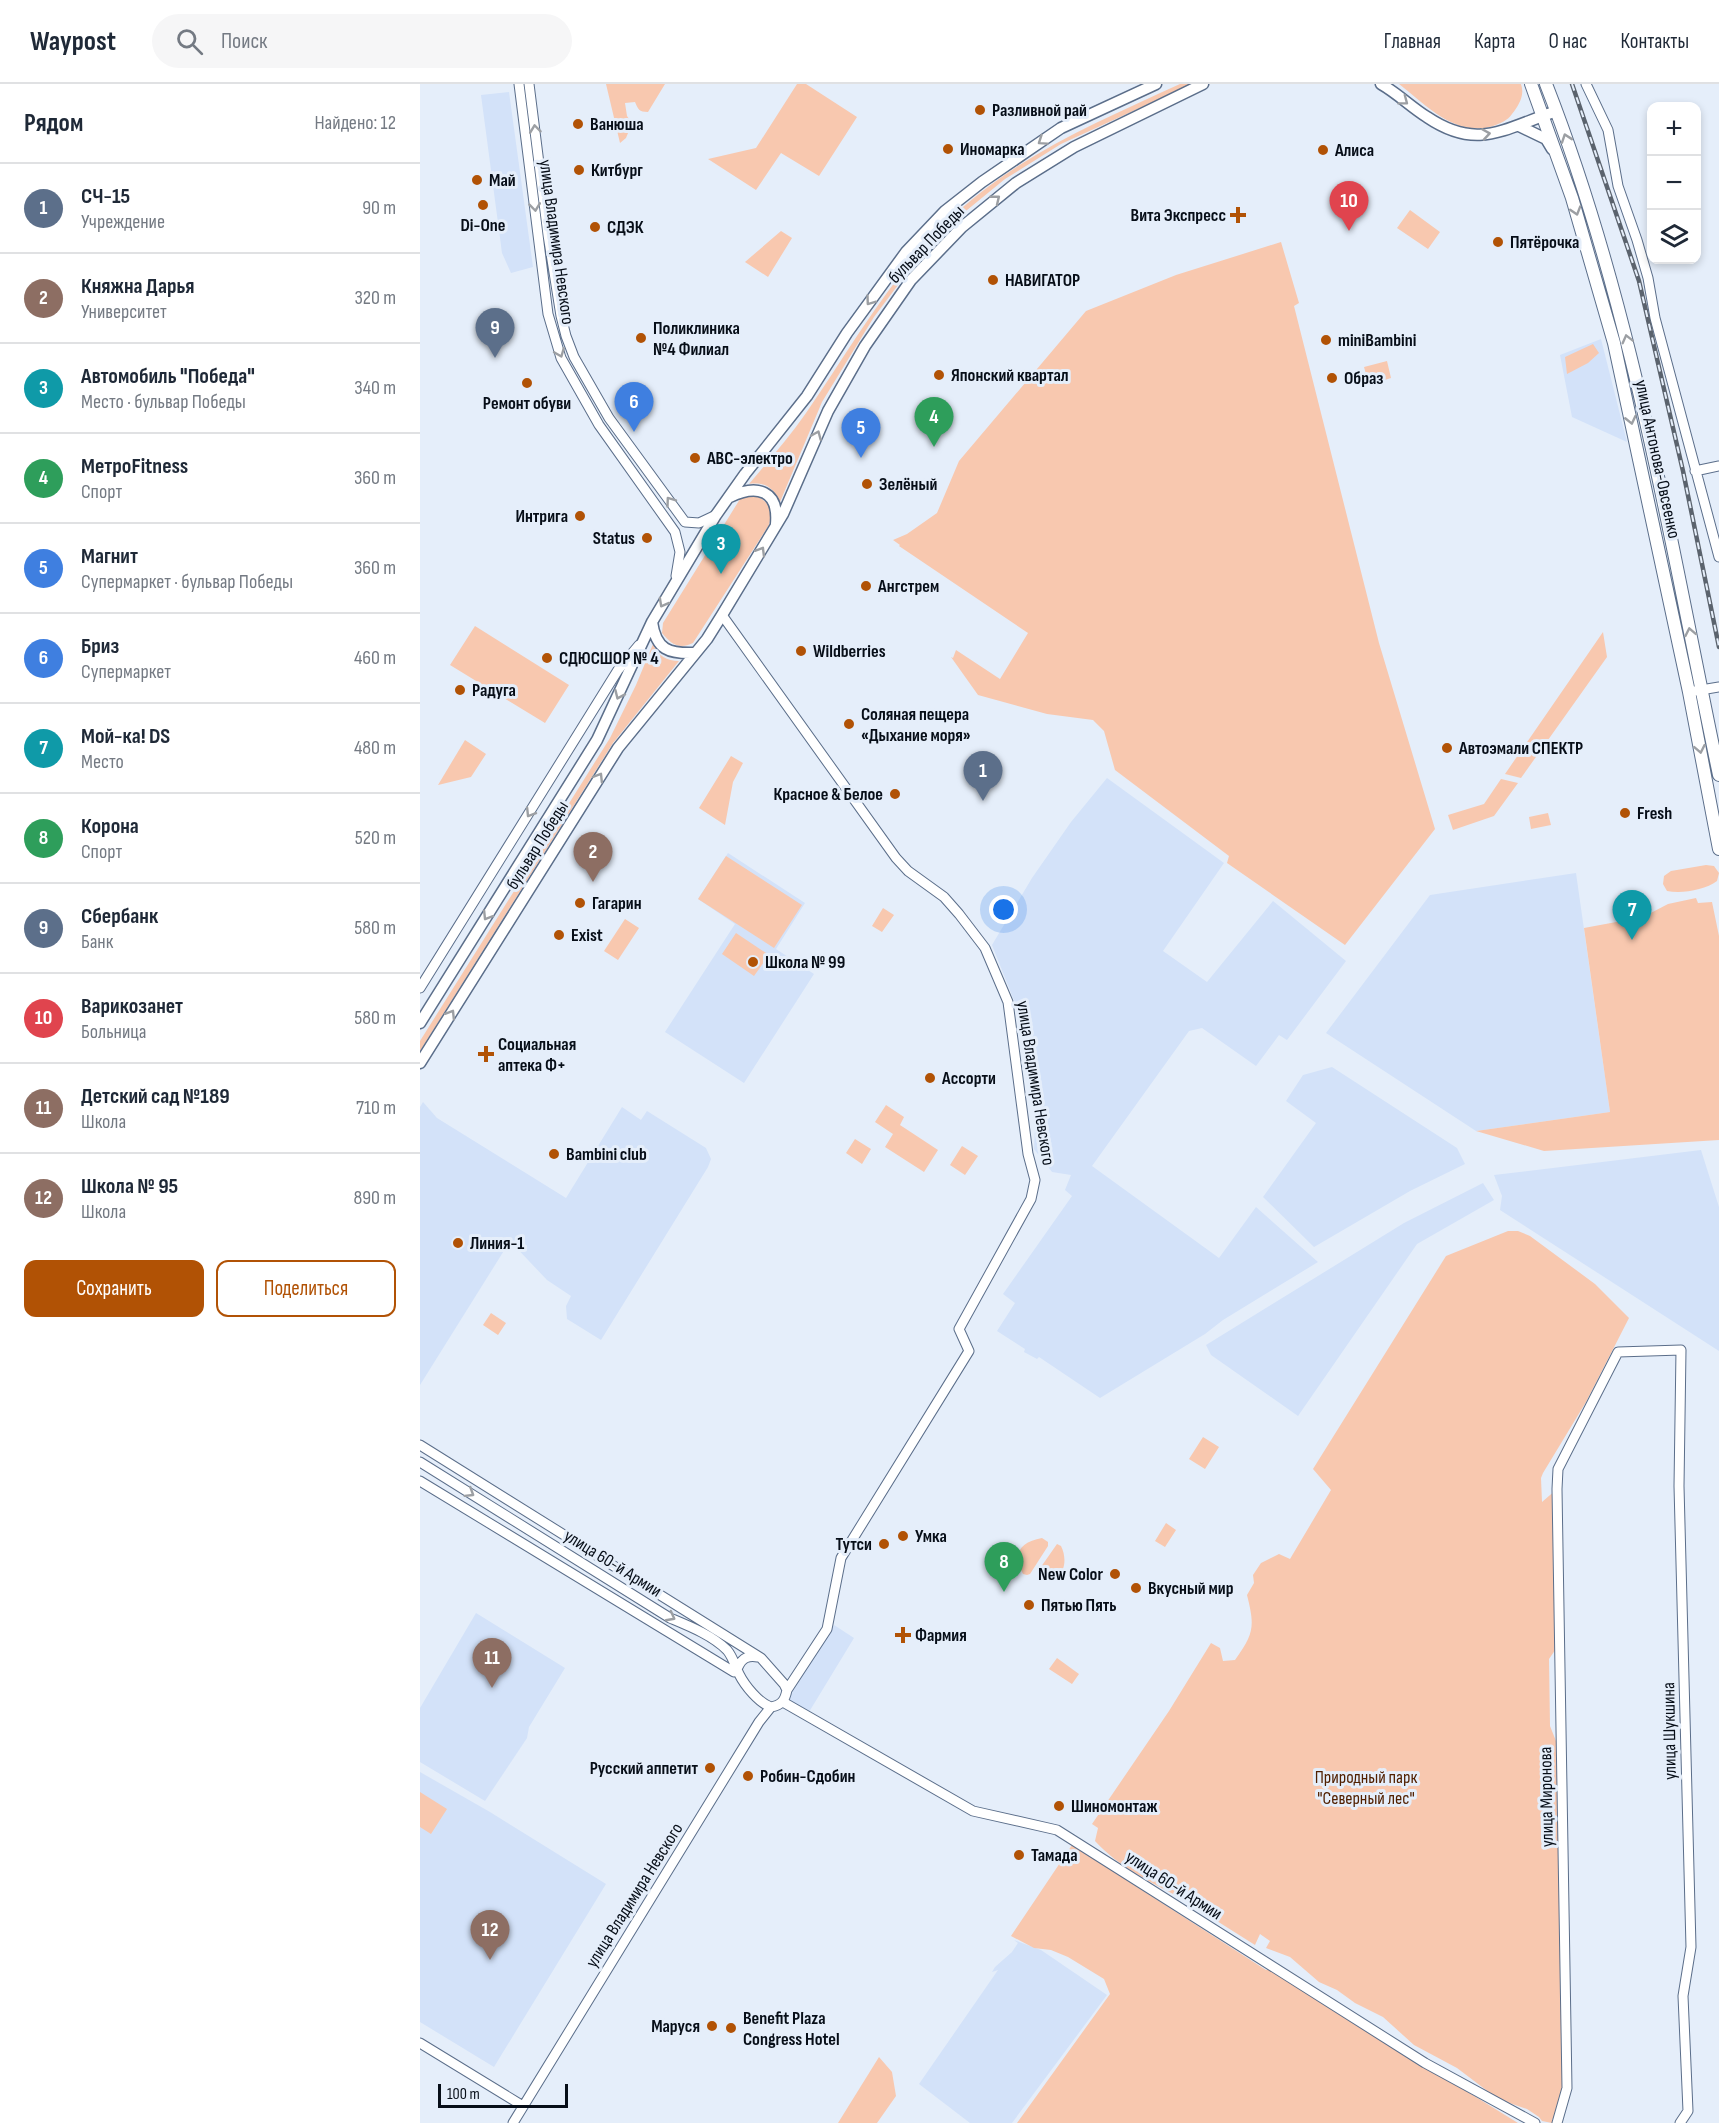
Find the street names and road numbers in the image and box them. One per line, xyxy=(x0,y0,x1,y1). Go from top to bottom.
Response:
street label: улица Владимира Невского xyxy=(535,158,578,326)
street label: бульвар Победы xyxy=(884,201,969,288)
street label: улица Антонова-Овсеенко xyxy=(1630,378,1685,540)
street label: бульвар Победы xyxy=(502,797,573,893)
street label: улица Владимира Невского xyxy=(1012,999,1059,1167)
street label: улица 60-й Армии xyxy=(560,1525,665,1602)
street label: улица Шукшина xyxy=(1658,1682,1681,1780)
street label: улица Миронова xyxy=(1535,1747,1558,1847)
street label: улица Владимира Невского xyxy=(581,1819,687,1971)
street label: улица 60-й Армии xyxy=(1122,1846,1226,1924)

